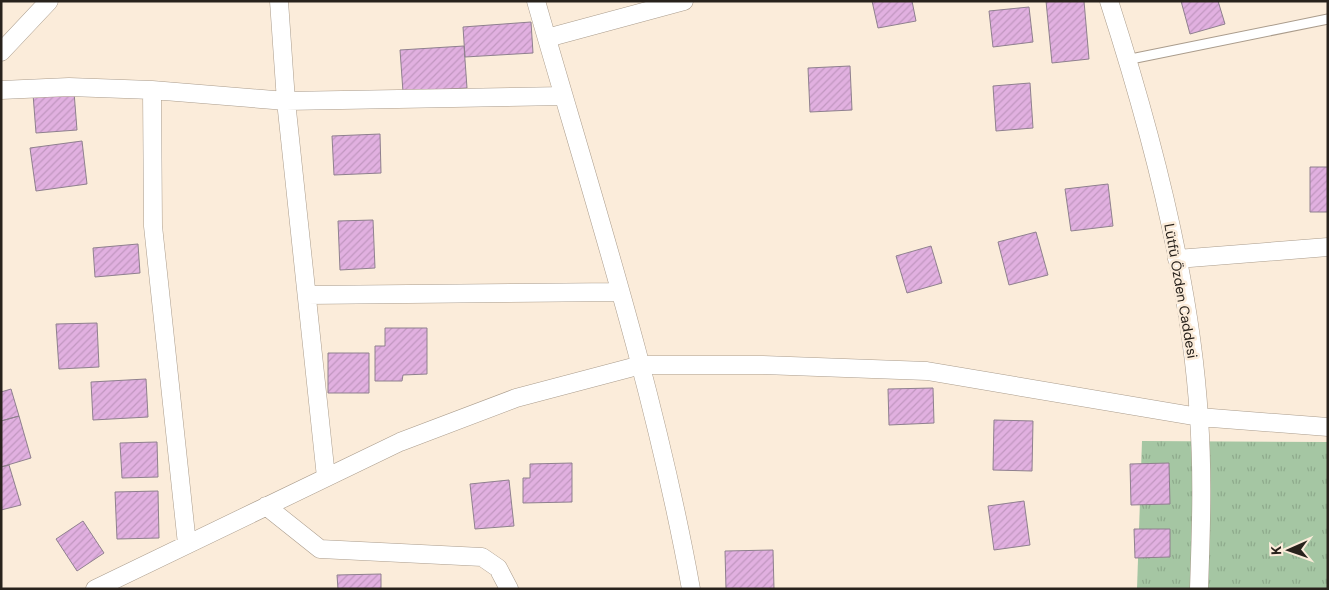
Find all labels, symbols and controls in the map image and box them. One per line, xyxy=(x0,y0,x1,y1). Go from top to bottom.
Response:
street label: Lütfü Özden Caddesi xyxy=(1160,222,1202,360)
north arrow xyxy=(1264,525,1314,575)
text: K xyxy=(1267,546,1285,555)

